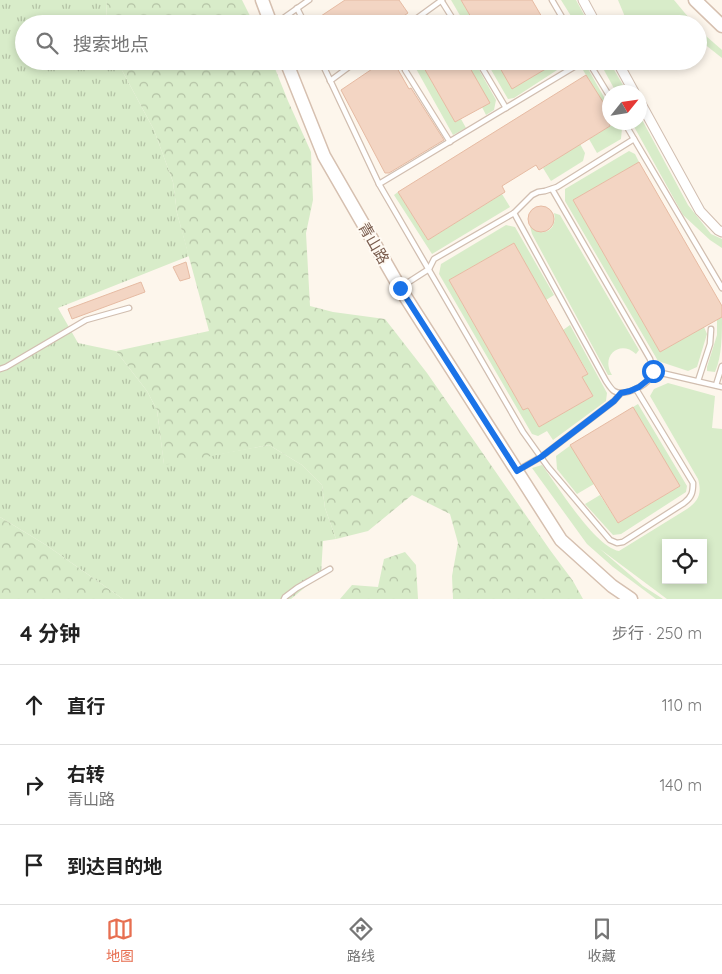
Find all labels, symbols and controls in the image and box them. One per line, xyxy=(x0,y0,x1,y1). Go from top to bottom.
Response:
search box xyxy=(15,15,707,70)
icon: search xyxy=(33,29,61,57)
text: 搜索地点 xyxy=(73,32,149,56)
north arrow xyxy=(602,85,647,130)
street label: 青山路 xyxy=(355,219,393,267)
route end xyxy=(389,277,412,300)
route start xyxy=(642,360,665,383)
map controls xyxy=(662,539,707,584)
button: locate xyxy=(662,539,707,584)
text: 4 分钟 xyxy=(20,620,80,646)
text: 步行 · 250 m xyxy=(612,623,702,643)
icon: ahead xyxy=(20,691,48,719)
text: 直行 xyxy=(67,694,105,718)
text: 110 m xyxy=(662,695,702,715)
text: 右转 xyxy=(67,762,105,786)
icon: right xyxy=(20,771,48,799)
text: 140 m xyxy=(659,775,702,795)
text: 青山路 xyxy=(67,789,115,809)
icon: arrive xyxy=(20,851,48,879)
text: 到达目的地 xyxy=(67,854,162,878)
tab: 地图 xyxy=(106,915,134,965)
tab: 路线 xyxy=(347,915,375,965)
tab: 收藏 xyxy=(588,915,616,965)

